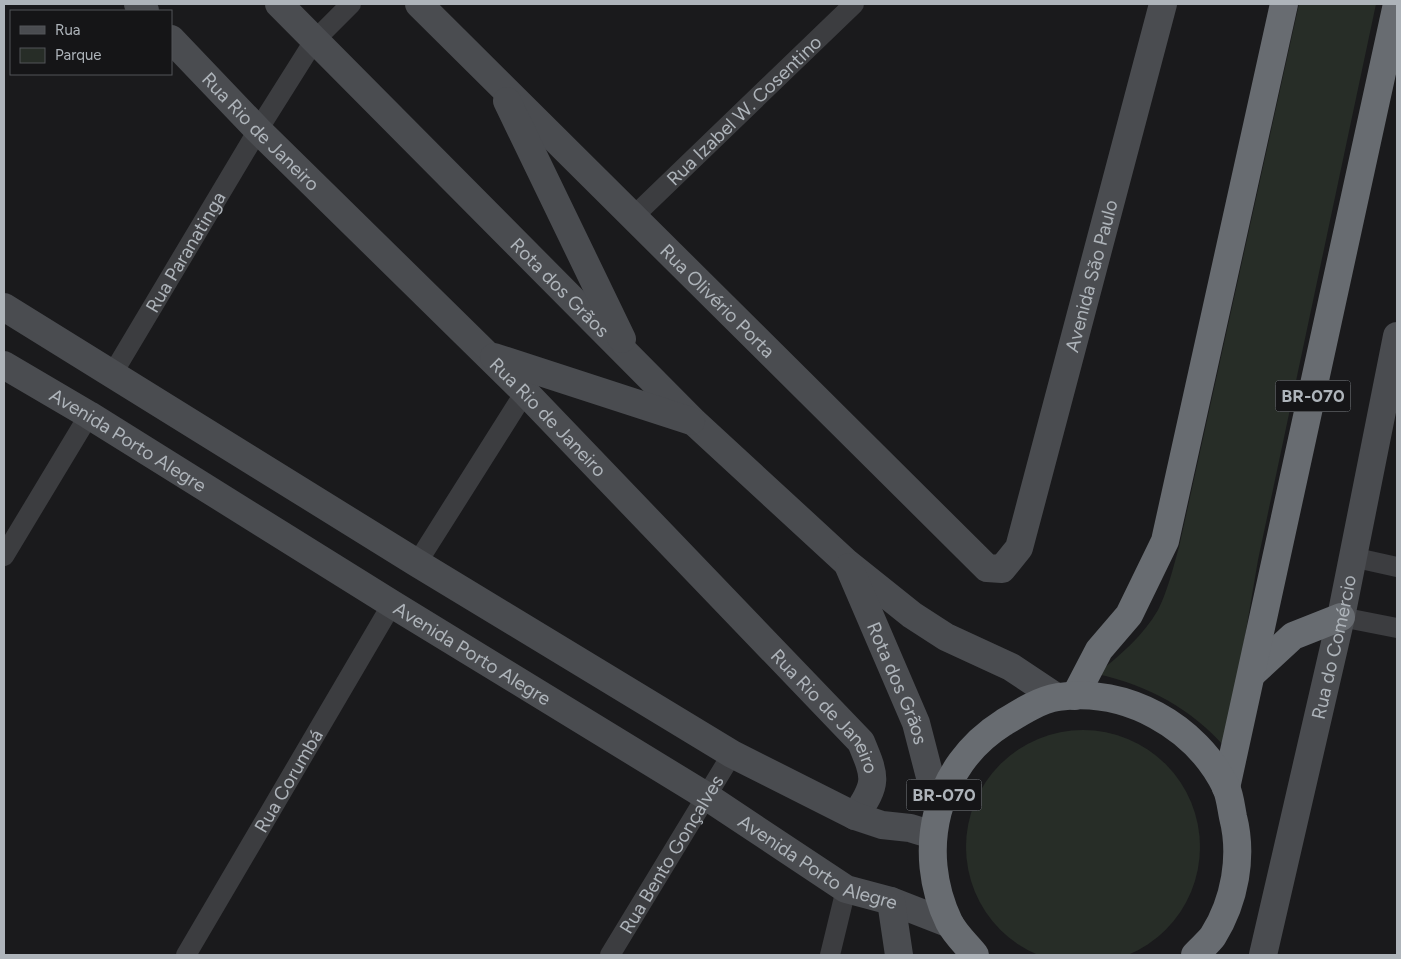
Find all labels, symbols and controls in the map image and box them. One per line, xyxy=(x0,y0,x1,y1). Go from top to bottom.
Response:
legend xyxy=(10,10,172,75)
text: Rua xyxy=(55,21,80,39)
street label: Rua Izabel W. Cosentino xyxy=(662,31,826,190)
text: Parque xyxy=(55,46,102,64)
street label: Rua Rio de Janeiro xyxy=(197,68,324,196)
street label: Rua Paranatinga xyxy=(141,187,231,317)
street label: Avenida São Paulo xyxy=(1060,197,1123,355)
street label: Rota dos Grãos xyxy=(506,233,614,342)
street label: Rua Olivério Porta xyxy=(655,239,779,363)
street label: Rua Rio de Janeiro xyxy=(485,353,611,482)
road number: BR-070 xyxy=(1276,381,1350,412)
street label: Avenida Porto Alegre xyxy=(45,383,210,497)
street label: Rua do Comércio xyxy=(1307,573,1361,722)
street label: Avenida Porto Alegre xyxy=(389,597,555,710)
street label: Rota dos Grãos xyxy=(862,618,932,747)
street label: Rua Rio de Janeiro xyxy=(766,644,883,776)
street label: Rua Corumbá xyxy=(249,725,328,837)
street label: Rua Bento Gonçalves xyxy=(615,771,729,938)
road number: BR-070 xyxy=(906,780,982,810)
street label: Avenida Porto Alegre xyxy=(734,810,901,915)

